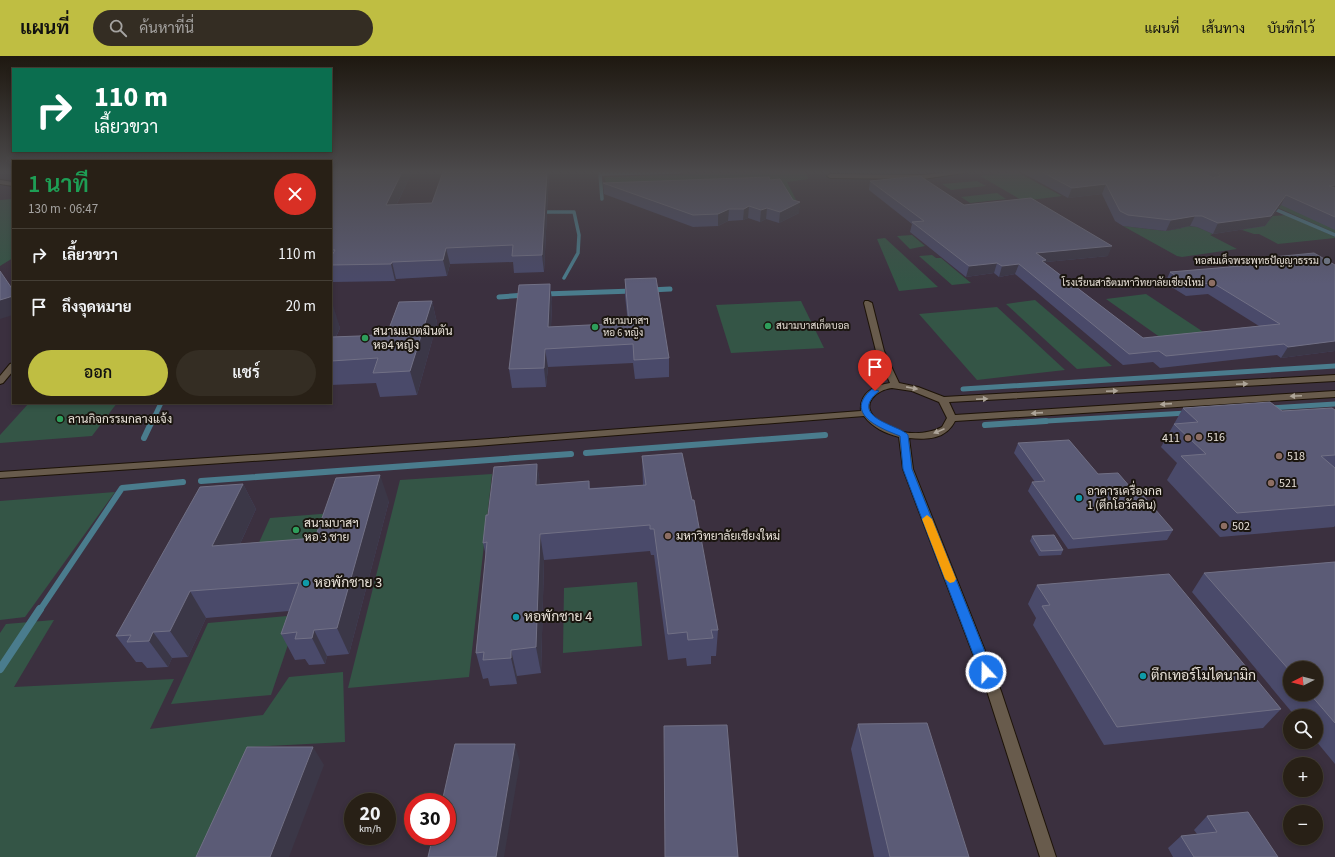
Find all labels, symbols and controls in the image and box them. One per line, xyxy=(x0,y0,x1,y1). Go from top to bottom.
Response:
search box xyxy=(93,10,373,46)
text: แผนที่ xyxy=(20,15,69,42)
icon: search xyxy=(107,17,129,39)
text: ค้นหาที่นี่ xyxy=(139,18,194,39)
text: แผนที่ xyxy=(1144,19,1179,39)
text: เส้นทาง xyxy=(1201,19,1245,39)
text: บันทึกไว้ xyxy=(1267,19,1315,39)
text: 110 m xyxy=(94,77,168,117)
icon: right xyxy=(28,84,80,136)
text: เลี้ยวขวา xyxy=(94,115,158,140)
text: 1 นาที xyxy=(28,167,89,202)
button: close xyxy=(274,173,316,215)
text: 130 m · 06:47 xyxy=(28,200,98,218)
icon: right xyxy=(28,244,50,266)
text: 110 m xyxy=(278,244,316,265)
text: เลี้ยวขวา xyxy=(62,245,118,266)
place label: หอสมเด็จพระพุทธปัญญาธรรม xyxy=(1194,253,1319,268)
marker: หอสมเด็จพระพุทธปัญญาธรรม xyxy=(1322,256,1332,266)
place label: โรงเรียนสาธิตมหาวิทยาลัยเชียงใหม่ xyxy=(1061,276,1204,290)
marker: โรงเรียนสาธิตมหาวิทยาลัยเชียงใหม่ xyxy=(1207,278,1217,288)
icon: arrive xyxy=(28,296,50,318)
text: 20 m xyxy=(286,296,316,317)
text: ถึงจุดหมาย xyxy=(62,297,132,318)
place label: สนามบาสฯ หอ 6 หญิง xyxy=(603,314,649,340)
place label: สนามบาสเก็ตบอล xyxy=(776,318,850,333)
marker: สนามบาสเก็ตบอล xyxy=(763,321,773,331)
marker: สนามบาสฯ หอ 6 หญิง xyxy=(590,322,600,332)
place label: สนามแบตมินตัน หอ4 หญิง xyxy=(373,323,453,354)
marker: สนามแบตมินตัน หอ4 หญิง xyxy=(360,333,370,343)
button: ออก xyxy=(28,350,168,396)
button: แชร์ xyxy=(176,350,316,396)
pin xyxy=(858,350,892,391)
icon: arrive xyxy=(864,356,886,378)
one-way arrow xyxy=(1236,380,1248,387)
one-way arrow xyxy=(906,385,918,391)
one-way arrow xyxy=(1106,388,1118,395)
one-way arrow xyxy=(1290,393,1302,400)
one-way arrow xyxy=(976,395,988,402)
one-way arrow xyxy=(1160,401,1172,408)
one-way arrow xyxy=(1031,409,1043,416)
place label: ลานกิจกรรมกลางแจ้ง xyxy=(68,411,172,428)
marker: ลานกิจกรรมกลางแจ้ง xyxy=(55,414,65,424)
one-way arrow xyxy=(934,428,945,434)
place label: 516 xyxy=(1207,429,1225,446)
place label: 411 xyxy=(1162,430,1180,447)
marker: 516 xyxy=(1194,432,1204,442)
marker: 411 xyxy=(1183,433,1193,443)
place label: 518 xyxy=(1287,448,1305,465)
marker: 518 xyxy=(1274,451,1284,461)
place label: 521 xyxy=(1279,475,1297,492)
marker: 521 xyxy=(1266,478,1276,488)
place label: อาคารเครื่องกล 1 (ตึกโอวัลติน) xyxy=(1087,480,1162,514)
marker: อาคารเครื่องกล 1 (ตึกโอวัลติน) xyxy=(1074,493,1084,503)
place label: สนามบาสฯ หอ 3 ชาย xyxy=(304,515,359,546)
place label: 502 xyxy=(1232,518,1250,535)
marker: 502 xyxy=(1219,521,1229,531)
marker: สนามบาสฯ หอ 3 ชาย xyxy=(291,525,301,535)
place label: มหาวิทยาลัยเชียงใหม่ xyxy=(676,528,780,545)
marker: มหาวิทยาลัยเชียงใหม่ xyxy=(663,531,673,541)
place label: หอพักชาย 3 xyxy=(314,573,382,593)
marker: หอพักชาย 3 xyxy=(301,578,311,588)
place label: หอพักชาย 4 xyxy=(524,607,592,627)
marker: หอพักชาย 4 xyxy=(511,612,521,622)
position arrow xyxy=(965,651,1007,693)
north arrow xyxy=(1283,661,1323,701)
map controls xyxy=(1283,661,1323,845)
place label: ตึกเทอร์โมไดนามิก xyxy=(1151,666,1256,686)
marker: ตึกเทอร์โมไดนามิก xyxy=(1138,671,1148,681)
button: search xyxy=(1283,709,1323,749)
button: + xyxy=(1283,757,1323,797)
speed limit sign: 30 xyxy=(404,793,456,845)
text: 20 xyxy=(359,800,381,828)
button: − xyxy=(1283,805,1323,845)
text: km/h xyxy=(359,822,381,836)

